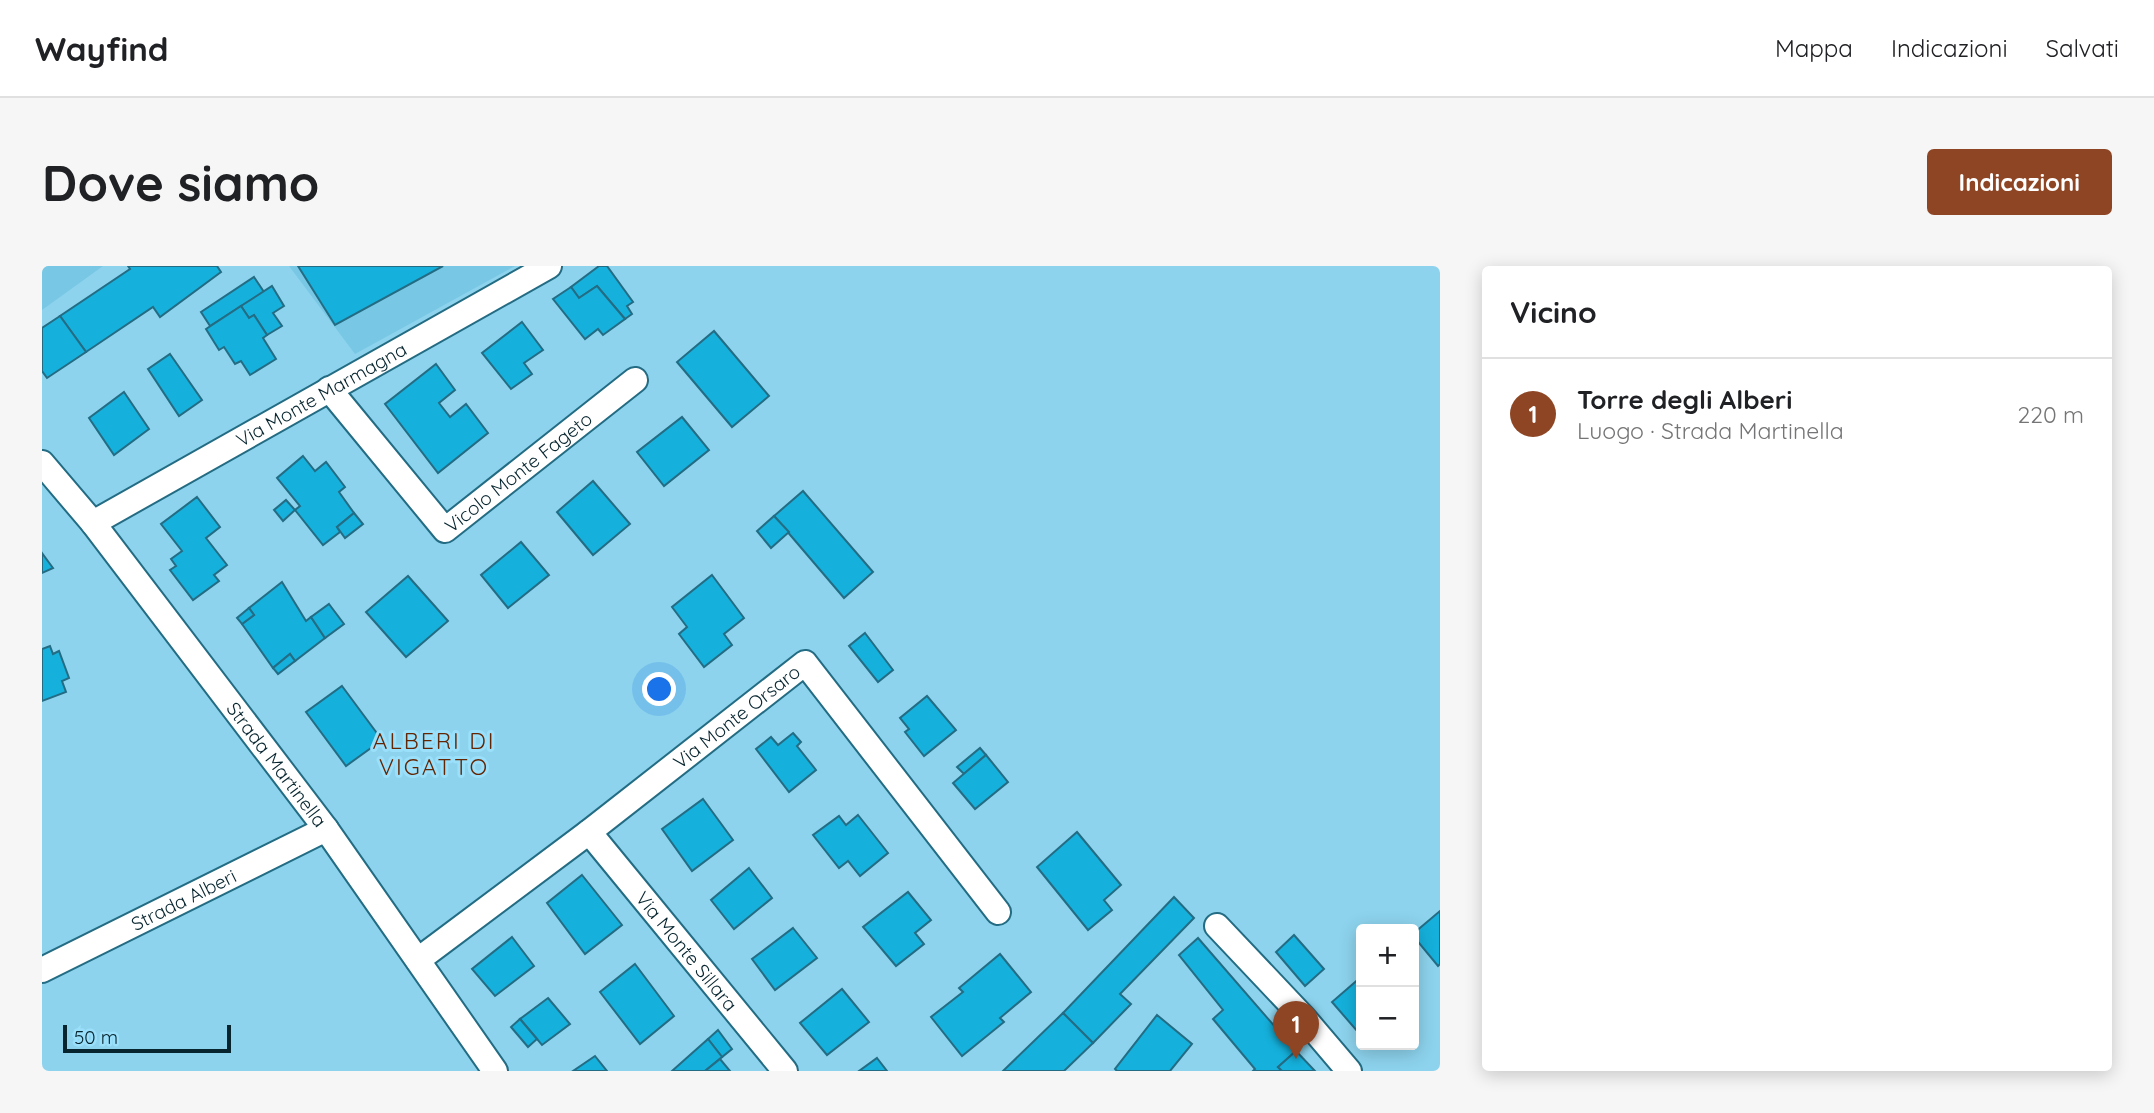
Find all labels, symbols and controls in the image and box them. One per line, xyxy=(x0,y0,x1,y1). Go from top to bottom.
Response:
text: Wayfind xyxy=(35,28,169,69)
text: Mappa xyxy=(1775,33,1853,63)
text: Indicazioni xyxy=(1891,33,2008,63)
text: Salvati xyxy=(2046,33,2119,63)
button: Indicazioni xyxy=(1927,149,2112,215)
text: Dove siamo xyxy=(42,152,319,213)
text: Vicino xyxy=(1510,293,1597,331)
street label: Via Monte Marmagna xyxy=(232,337,411,452)
text: Torre degli Alberi xyxy=(1577,383,1792,416)
text: 1 xyxy=(1529,400,1537,429)
text: 220 m xyxy=(2018,400,2084,429)
street label: Vicolo Monte Fageto xyxy=(440,407,597,538)
text: Luogo · Strada Martinella xyxy=(1577,416,1844,445)
street label: Via Monte Orsaro xyxy=(668,659,805,774)
your location xyxy=(642,672,676,706)
street label: Strada Martinella xyxy=(221,697,332,832)
district label: ALBERI DI VIGATTO xyxy=(373,726,495,781)
street label: Strada Alberi xyxy=(127,864,240,936)
street label: Via Monte Sillara xyxy=(631,886,743,1016)
map controls xyxy=(1356,924,1419,1050)
button: + xyxy=(1356,924,1419,987)
button: − xyxy=(1356,987,1419,1050)
pin: 1 xyxy=(1273,1001,1319,1059)
scale bar xyxy=(63,1022,231,1054)
text: 50 m xyxy=(74,1025,118,1049)

